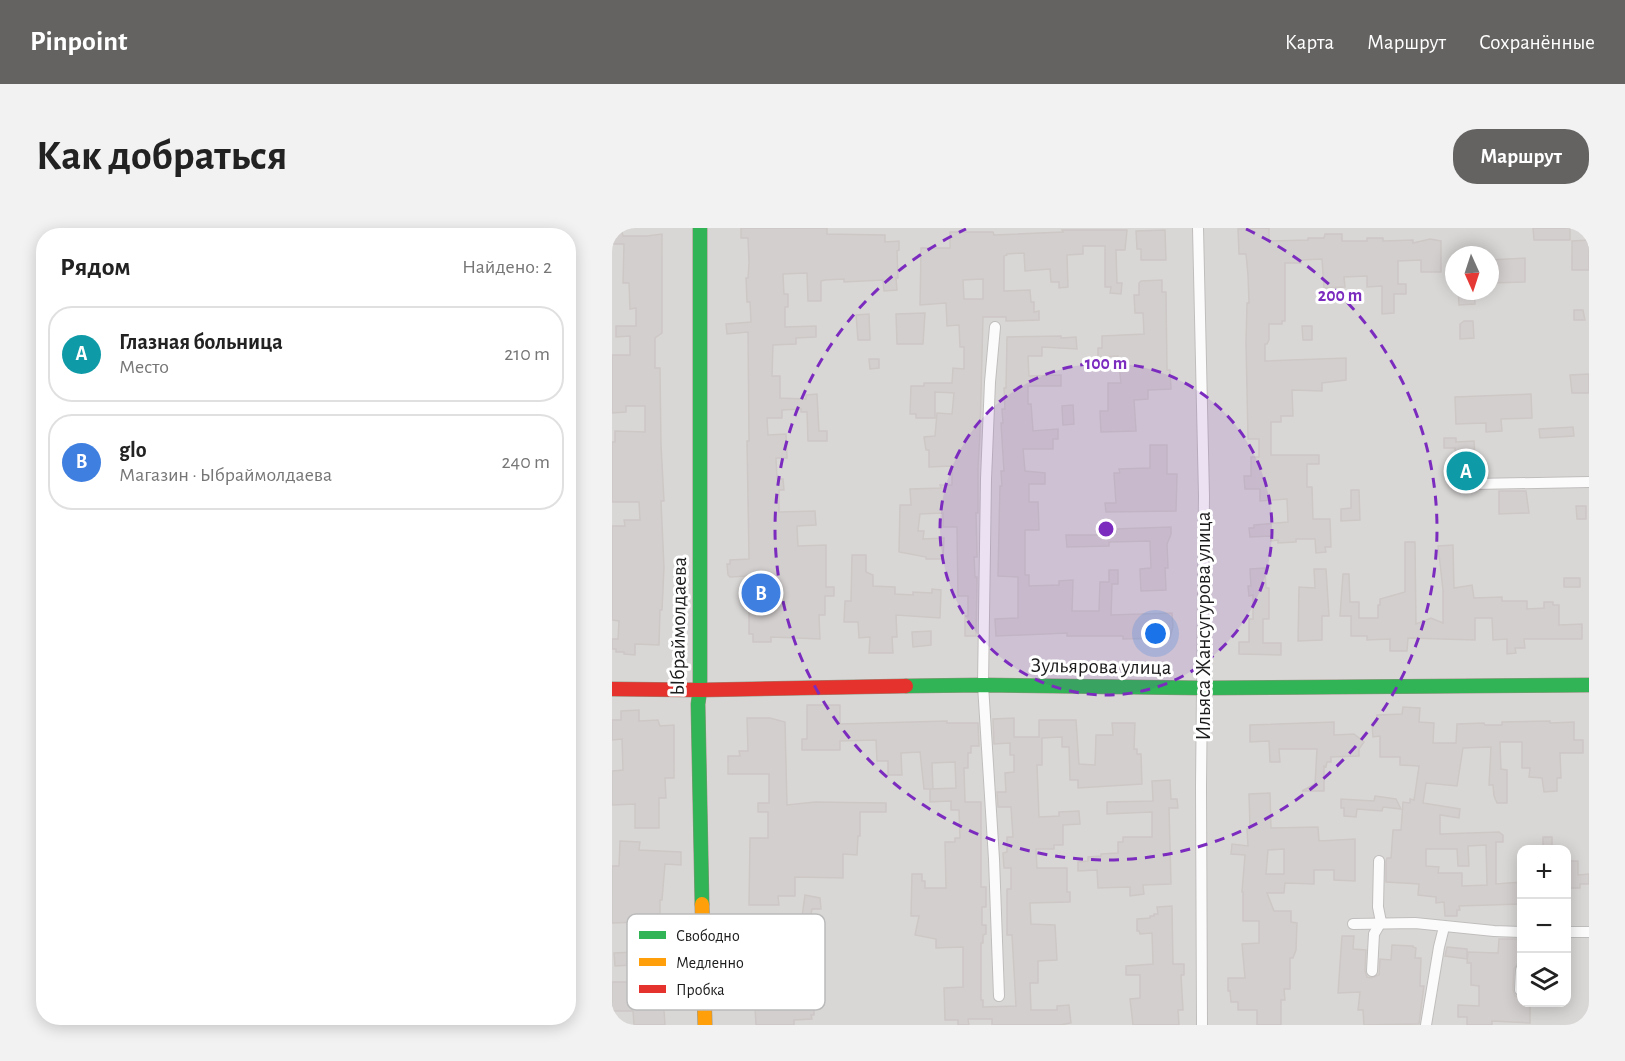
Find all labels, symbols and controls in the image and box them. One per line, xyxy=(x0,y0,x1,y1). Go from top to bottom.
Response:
text: Pinpoint xyxy=(30,28,128,56)
text: Карта xyxy=(1285,32,1334,53)
text: Маршрут xyxy=(1367,32,1446,53)
text: Сохранённые xyxy=(1479,32,1595,53)
button: Маршрут xyxy=(1453,129,1589,184)
text: Как добраться xyxy=(36,135,287,177)
north arrow xyxy=(1445,246,1499,300)
text: Рядом xyxy=(60,254,131,280)
text: Найдено: 2 xyxy=(462,257,552,277)
text: 200 m xyxy=(1318,287,1362,305)
text: Глазная больница xyxy=(119,331,283,353)
text: A xyxy=(76,344,88,364)
text: 210 m xyxy=(504,344,550,364)
text: 100 m xyxy=(1085,355,1127,373)
text: Место xyxy=(119,357,169,377)
text: glo xyxy=(119,439,147,461)
pin: A xyxy=(1446,448,1486,494)
text: B xyxy=(76,452,87,472)
text: 240 m xyxy=(501,452,550,472)
text: Магазин · Ыбраймолдаева xyxy=(119,465,332,485)
street label: Ильяса Жансугурова улица xyxy=(1193,511,1214,741)
centre of rings xyxy=(1096,519,1116,539)
street label: Ыбраймолдаева xyxy=(667,556,690,696)
pin: B xyxy=(742,570,780,616)
your location xyxy=(1141,619,1170,648)
street label: Зульярова улица xyxy=(1030,655,1172,678)
map controls xyxy=(1517,845,1571,1007)
button: + xyxy=(1517,845,1571,899)
button: − xyxy=(1517,899,1571,953)
legend xyxy=(627,914,825,1010)
text: Свободно xyxy=(676,928,740,944)
button: layers xyxy=(1517,953,1571,1007)
text: Медленно xyxy=(676,955,744,971)
text: Пробка xyxy=(676,982,725,998)

